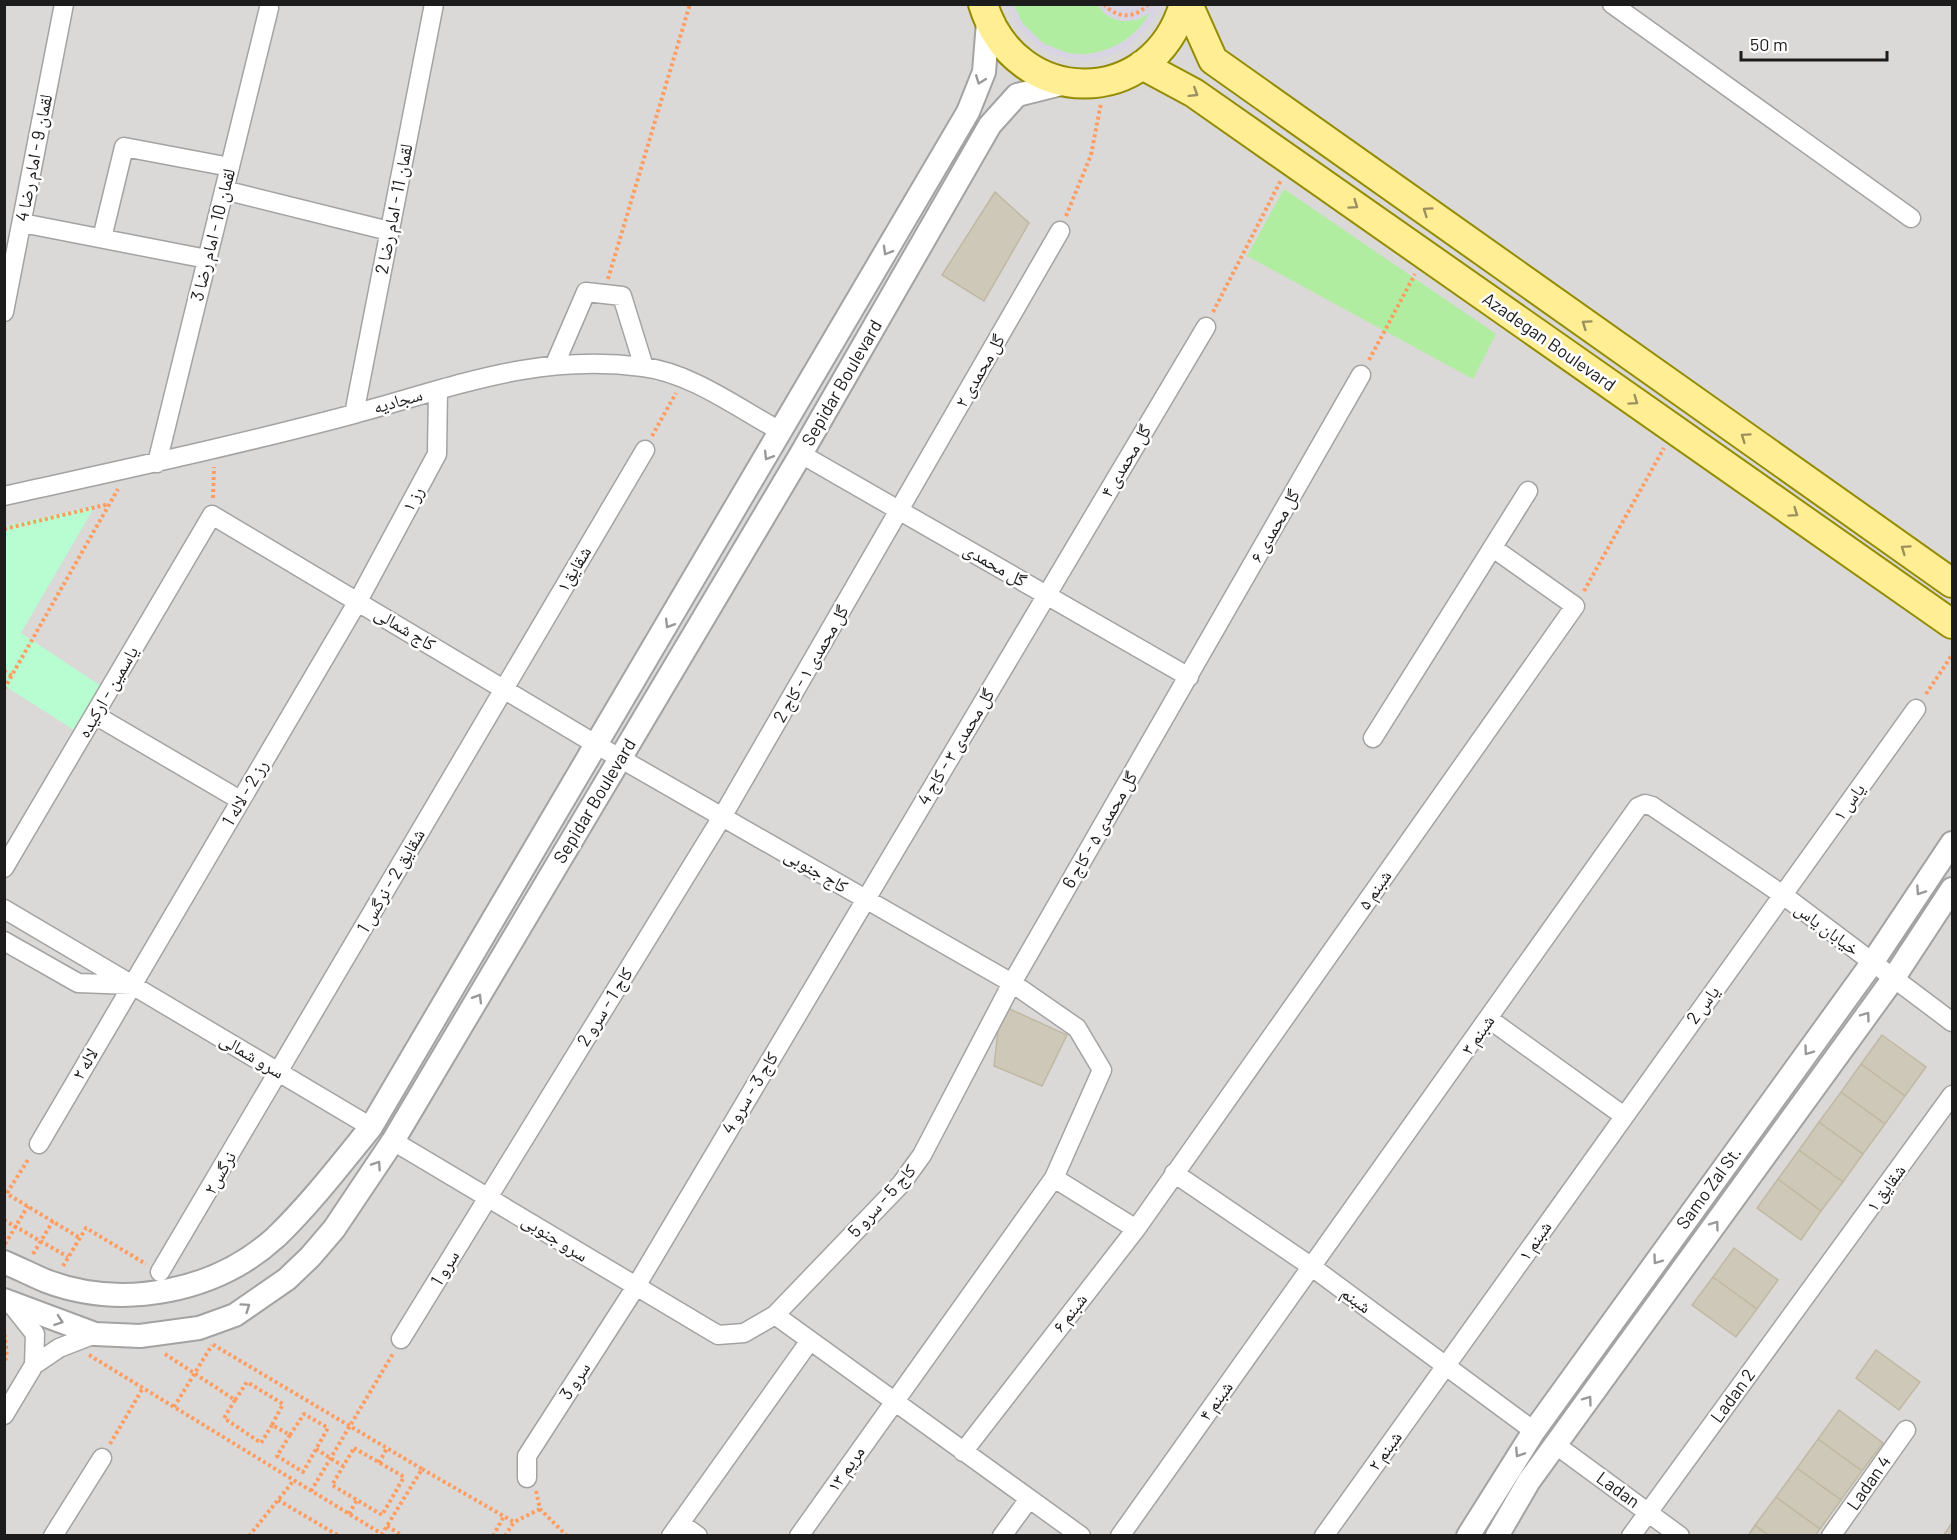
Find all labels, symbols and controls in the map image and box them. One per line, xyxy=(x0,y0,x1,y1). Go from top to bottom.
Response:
scale bar xyxy=(1741,24,1886,62)
text: 50 m xyxy=(1750,33,1788,55)
one-way arrow xyxy=(975,74,988,85)
one-way arrow xyxy=(1188,86,1198,98)
street label: لقمان 9 - امام رضا 4 xyxy=(10,92,58,224)
street label: لقمان 11 - امام رضا 2 xyxy=(370,142,418,276)
street label: لقمان 10 - امام رضا 3 xyxy=(185,166,241,304)
one-way arrow xyxy=(1347,198,1358,209)
one-way arrow xyxy=(1422,207,1433,218)
one-way arrow xyxy=(883,245,894,255)
street label: Azadegan Boulevard xyxy=(1479,287,1621,395)
street label: Sepidar Boulevard xyxy=(796,316,886,449)
one-way arrow xyxy=(1582,320,1593,331)
street label: گل محمدی ۲ xyxy=(949,330,1010,411)
street label: سجادیه xyxy=(371,383,425,418)
one-way arrow xyxy=(1627,394,1638,405)
street label: گل محمدی ۴ xyxy=(1095,420,1156,501)
one-way arrow xyxy=(1741,433,1752,444)
one-way arrow xyxy=(764,450,775,460)
street label: رز ۱ xyxy=(396,482,428,515)
street label: گل محمدی ۶ xyxy=(1244,485,1305,566)
one-way arrow xyxy=(1787,506,1798,517)
street label: گل محمدی xyxy=(960,537,1031,592)
street label: شقایق۱ xyxy=(551,542,596,596)
one-way arrow xyxy=(1900,545,1911,556)
street label: کاج شمالی xyxy=(370,601,440,657)
street label: گل محمدی ۱ - کاج 2 xyxy=(768,601,855,727)
one-way arrow xyxy=(665,618,676,628)
street label: یاسمین - ارکیده xyxy=(72,642,143,742)
street label: گل محمدی ۳ - کاج 4 xyxy=(912,684,1001,810)
street label: Sepidar Boulevard xyxy=(548,734,640,867)
street label: رز 2 - لاله 1 xyxy=(216,756,272,829)
street label: گل محمدی ۵ - کاج 6 xyxy=(1057,767,1143,893)
street label: یاس ۱ xyxy=(1827,779,1870,825)
street label: شقایق 2 - نرگس 1 xyxy=(351,825,430,937)
street label: کاج جنوبی xyxy=(780,843,853,899)
street label: شبنم ۵ xyxy=(1353,865,1397,915)
one-way arrow xyxy=(1916,884,1927,895)
street label: خیابان یاس xyxy=(1790,897,1864,960)
street label: کاج 1 - سرو 2 xyxy=(571,963,639,1051)
street label: یاس 2 xyxy=(1681,981,1724,1029)
one-way arrow xyxy=(470,994,482,1004)
street label: شبنم ۳ xyxy=(1456,1010,1500,1060)
one-way arrow xyxy=(1859,1012,1870,1023)
street label: سرو شمالی xyxy=(216,1027,289,1084)
street label: لاله ۲ xyxy=(66,1044,102,1083)
one-way arrow xyxy=(1804,1044,1815,1055)
street label: کاج 3 - سرو 4 xyxy=(716,1047,784,1138)
street label: Samo Zal St. xyxy=(1671,1142,1746,1233)
street label: نرگس۲ xyxy=(198,1147,241,1198)
street label: کاج 5 - سرو 5 xyxy=(843,1159,922,1243)
street label: شقایق ۱ xyxy=(1861,1160,1910,1216)
one-way arrow xyxy=(370,1161,381,1172)
street label: سرو جنوبی xyxy=(518,1208,593,1267)
street label: شبنم ۱ xyxy=(1513,1216,1557,1266)
one-way arrow xyxy=(1708,1221,1719,1232)
street label: سرو 1 xyxy=(425,1246,463,1289)
one-way arrow xyxy=(1653,1253,1664,1264)
street label: شبنم xyxy=(1336,1281,1376,1319)
street label: شبنم ۶ xyxy=(1047,1288,1093,1338)
one-way arrow xyxy=(240,1303,251,1314)
one-way arrow xyxy=(53,1314,64,1327)
street label: سرو 3 xyxy=(554,1358,594,1403)
street label: Ladan 2 xyxy=(1705,1364,1759,1427)
street label: شبنم ۴ xyxy=(1193,1376,1239,1426)
one-way arrow xyxy=(1581,1396,1592,1407)
street label: شبنم ۲ xyxy=(1362,1426,1408,1476)
street label: مریم ۱۳ xyxy=(822,1441,870,1497)
one-way arrow xyxy=(1515,1446,1526,1457)
street label: Ladan 4 xyxy=(1841,1451,1895,1514)
street label: Ladan xyxy=(1593,1466,1645,1512)

